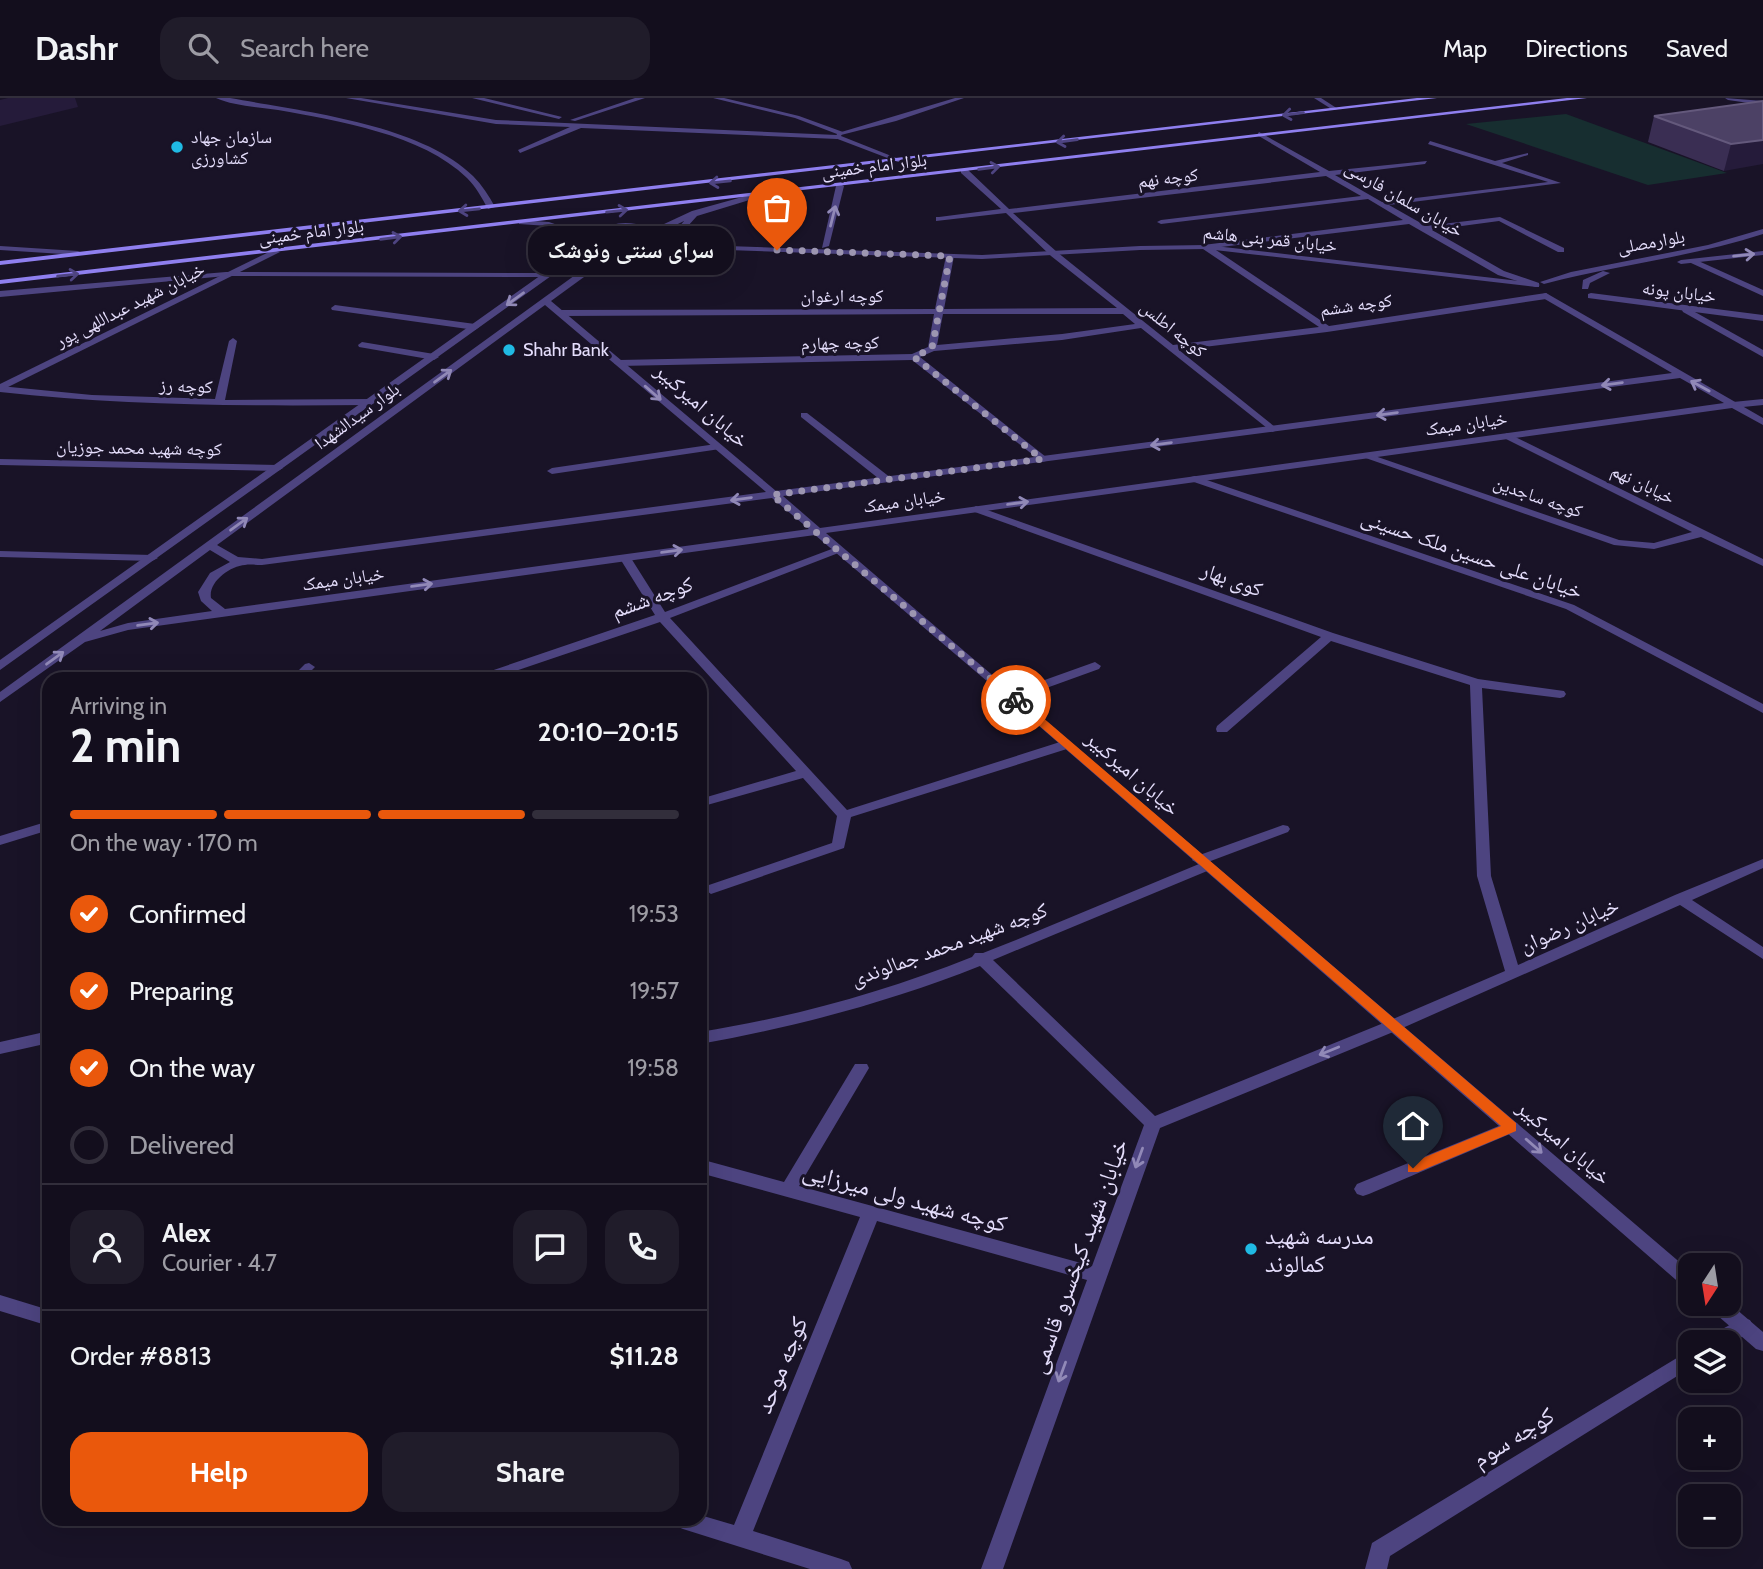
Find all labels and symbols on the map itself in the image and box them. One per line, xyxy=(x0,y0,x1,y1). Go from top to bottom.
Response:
one-way arrow xyxy=(1282,108,1305,121)
place label: سازمان جهاد کشاورزی xyxy=(191,126,272,169)
one-way arrow xyxy=(1057,135,1079,148)
marker: سازمان جهاد کشاورزی xyxy=(169,139,185,155)
street label: بلوار امام خمینی xyxy=(820,149,928,184)
street label: خیابان سلمان فارسی xyxy=(1341,156,1467,242)
one-way arrow xyxy=(977,161,1000,174)
street label: کوچه نهم xyxy=(1136,163,1200,194)
one-way arrow xyxy=(709,175,732,188)
pin xyxy=(747,178,807,250)
one-way arrow xyxy=(458,203,481,216)
one-way arrow xyxy=(605,205,628,218)
one-way arrow xyxy=(827,205,840,228)
street label: بلوار امام خمینی xyxy=(257,215,365,250)
street label: خیابان قمر بنی هاشم xyxy=(1202,221,1338,258)
street label: بلوارمصلی xyxy=(1616,225,1686,259)
callout: سرای سنتی ونوشک xyxy=(528,226,735,274)
one-way arrow xyxy=(379,231,402,244)
one-way arrow xyxy=(1732,248,1755,261)
street label: خیابان شهید عبداللهی پور xyxy=(51,258,208,353)
one-way arrow xyxy=(56,268,79,281)
street label: خیابان پونه xyxy=(1641,277,1717,308)
street label: کوچه ارغوان xyxy=(800,285,884,307)
street label: کوچه ششم xyxy=(1318,289,1394,322)
one-way arrow xyxy=(506,292,525,306)
street label: کوچه اطلس xyxy=(1136,296,1211,363)
street label: کوچه چهارم xyxy=(801,331,880,356)
place label: Shahr Bank xyxy=(523,339,610,361)
marker: Shahr Bank xyxy=(501,342,517,358)
street label: خیابان امیرکبیر xyxy=(649,357,754,452)
one-way arrow xyxy=(433,368,452,383)
street label: کوچه رز xyxy=(158,374,214,398)
one-way arrow xyxy=(1601,377,1624,390)
street label: بلوار سیدالشهدا xyxy=(310,378,404,454)
one-way arrow xyxy=(1690,379,1711,392)
one-way arrow xyxy=(644,385,662,401)
one-way arrow xyxy=(1376,407,1398,420)
street label: خیابان میمک xyxy=(1424,407,1508,441)
street label: کوچه شهید محمد جوزیان xyxy=(56,436,223,460)
one-way arrow xyxy=(1150,437,1173,450)
street label: خیابان نهم xyxy=(1607,459,1678,510)
street label: کوچه ساجدین xyxy=(1491,472,1586,523)
street label: خیابان میمک xyxy=(862,484,946,518)
one-way arrow xyxy=(730,493,753,506)
one-way arrow xyxy=(1007,497,1029,510)
street label: خیابان علی حسین ملک حسینی xyxy=(1358,504,1586,605)
one-way arrow xyxy=(229,517,248,531)
one-way arrow xyxy=(660,544,683,557)
street label: کوی بهار xyxy=(1197,556,1266,602)
street label: خیابان میمک xyxy=(301,562,385,596)
street label: کوچه ششم xyxy=(608,571,697,625)
one-way arrow xyxy=(410,579,433,592)
one-way arrow xyxy=(136,617,159,630)
one-way arrow xyxy=(45,651,64,665)
courier xyxy=(981,665,1051,735)
street label: خیابان امیرکبیر xyxy=(1080,725,1185,820)
street label: خیابان رضوان xyxy=(1515,892,1623,958)
street label: کوچه شهید محمد جمالوندی xyxy=(847,897,1051,991)
one-way arrow xyxy=(1319,1046,1341,1059)
street label: خیابان امیرکبیر xyxy=(1511,1094,1616,1189)
pin xyxy=(1383,1096,1443,1168)
street label: خیابان شهید کیخسرو قاسمی xyxy=(1022,1135,1134,1377)
one-way arrow xyxy=(1524,1138,1542,1154)
one-way arrow xyxy=(1132,1146,1144,1168)
street label: کوچه شهید ولی میرزایی xyxy=(800,1156,1010,1238)
place label: مدرسه شهید کمالوند xyxy=(1265,1221,1374,1278)
marker: مدرسه شهید کمالوند xyxy=(1243,1241,1259,1257)
north arrow xyxy=(1678,1253,1741,1316)
street label: کوچه موحد xyxy=(749,1312,813,1418)
one-way arrow xyxy=(1055,1361,1068,1383)
street label: کوچه سوم xyxy=(1467,1400,1561,1475)

